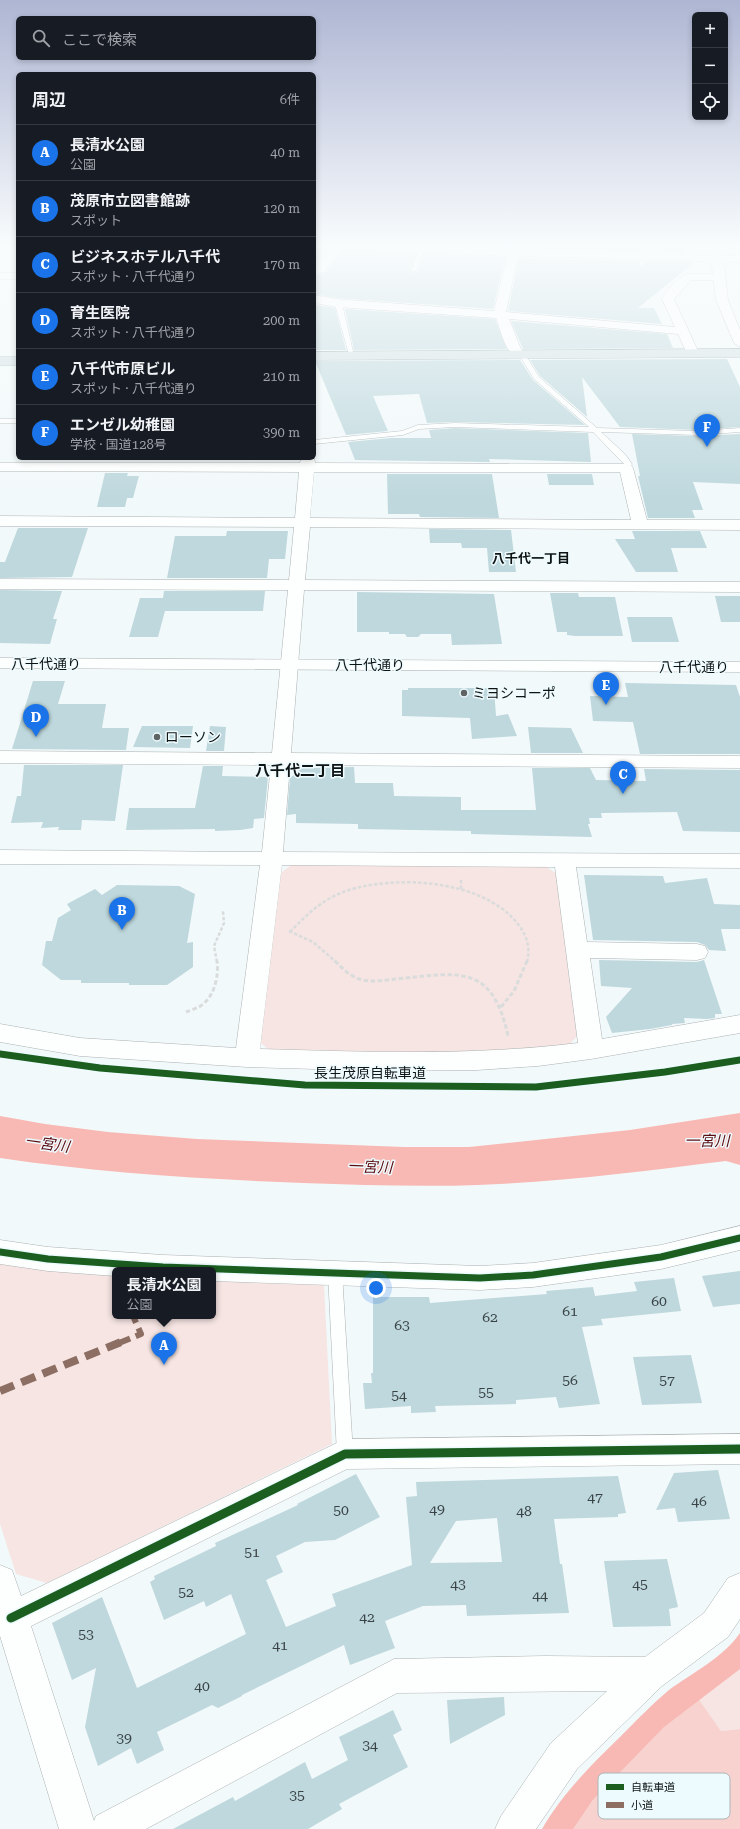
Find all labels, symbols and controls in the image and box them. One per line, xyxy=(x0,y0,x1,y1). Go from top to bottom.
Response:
map controls xyxy=(692,12,728,120)
button: + xyxy=(692,12,728,48)
search box xyxy=(16,16,316,60)
icon: search xyxy=(30,27,52,49)
text: ここで検索 xyxy=(62,31,137,49)
button: − xyxy=(692,48,728,84)
button: locate xyxy=(692,84,728,120)
text: 周辺 xyxy=(32,90,66,110)
text: 6件 xyxy=(280,92,300,107)
text: 長清水公園 xyxy=(70,136,145,154)
text: A xyxy=(40,145,50,160)
text: 40 m xyxy=(270,145,300,160)
text: 公園 xyxy=(70,157,96,172)
text: 茂原市立図書館跡 xyxy=(70,192,190,210)
text: B xyxy=(40,201,50,216)
text: 120 m xyxy=(263,201,300,216)
text: スポット xyxy=(70,213,122,228)
text: ビジネスホテル八千代 xyxy=(70,248,220,266)
text: C xyxy=(40,257,50,272)
text: 170 m xyxy=(263,257,300,272)
text: スポット · 八千代通り xyxy=(70,269,197,284)
text: 育生医院 xyxy=(70,304,130,322)
text: D xyxy=(40,313,50,328)
text: 200 m xyxy=(263,313,300,328)
text: スポット · 八千代通り xyxy=(70,325,197,340)
text: 八千代市原ビル xyxy=(70,360,175,378)
text: E xyxy=(41,369,49,384)
text: 210 m xyxy=(263,369,300,384)
text: スポット · 八千代通り xyxy=(70,381,197,396)
pin: F xyxy=(694,414,720,447)
text: エンゼル幼稚園 xyxy=(70,416,175,434)
text: F xyxy=(41,425,49,440)
text: 390 m xyxy=(263,425,300,440)
text: 学校 · 国道128号 xyxy=(70,437,167,452)
district label: 八千代一丁目 xyxy=(492,551,570,566)
street label: 八千代通り xyxy=(11,656,81,672)
street label: 八千代通り xyxy=(335,657,405,673)
street label: 八千代通り xyxy=(659,659,729,675)
pin: E xyxy=(593,672,619,705)
place label: ミヨシコーポ xyxy=(472,685,556,701)
marker: ミヨシコーポ xyxy=(459,688,469,698)
pin: D xyxy=(23,704,49,737)
place label: ローソン xyxy=(165,729,221,745)
marker: ローソン xyxy=(152,732,162,742)
pin: C xyxy=(610,761,636,794)
district label: 八千代二丁目 xyxy=(255,762,345,780)
pin: B xyxy=(109,897,135,930)
street label: 長生茂原自転車道 xyxy=(314,1065,426,1081)
water label: 一宮川 xyxy=(23,1132,73,1156)
water label: 一宮川 xyxy=(684,1132,731,1150)
water label: 一宮川 xyxy=(347,1157,395,1177)
popup xyxy=(112,1267,216,1319)
text: 長清水公園 xyxy=(126,1276,202,1294)
your location xyxy=(366,1278,386,1298)
house number: 60 xyxy=(651,1293,667,1309)
text: 公園 xyxy=(126,1297,153,1312)
house number: 61 xyxy=(562,1303,578,1319)
house number: 62 xyxy=(482,1309,498,1325)
house number: 63 xyxy=(394,1317,410,1333)
pin: A xyxy=(151,1332,177,1365)
house number: 56 xyxy=(562,1372,578,1388)
house number: 57 xyxy=(659,1372,675,1388)
house number: 55 xyxy=(478,1384,494,1400)
house number: 54 xyxy=(391,1387,407,1403)
house number: 47 xyxy=(587,1489,603,1505)
house number: 46 xyxy=(691,1493,707,1509)
house number: 49 xyxy=(429,1501,445,1517)
house number: 50 xyxy=(333,1502,349,1518)
house number: 48 xyxy=(516,1503,532,1519)
house number: 51 xyxy=(244,1544,260,1560)
house number: 43 xyxy=(450,1576,466,1592)
house number: 45 xyxy=(632,1576,648,1592)
house number: 52 xyxy=(178,1584,194,1600)
house number: 44 xyxy=(532,1587,548,1603)
house number: 42 xyxy=(359,1609,375,1625)
house number: 53 xyxy=(78,1626,94,1642)
house number: 41 xyxy=(272,1637,288,1653)
house number: 40 xyxy=(194,1678,210,1694)
house number: 39 xyxy=(116,1730,132,1746)
house number: 34 xyxy=(362,1737,378,1753)
legend xyxy=(598,1773,730,1819)
text: 自転車道 xyxy=(631,1781,675,1794)
house number: 35 xyxy=(289,1787,305,1803)
text: 小道 xyxy=(631,1799,653,1812)

